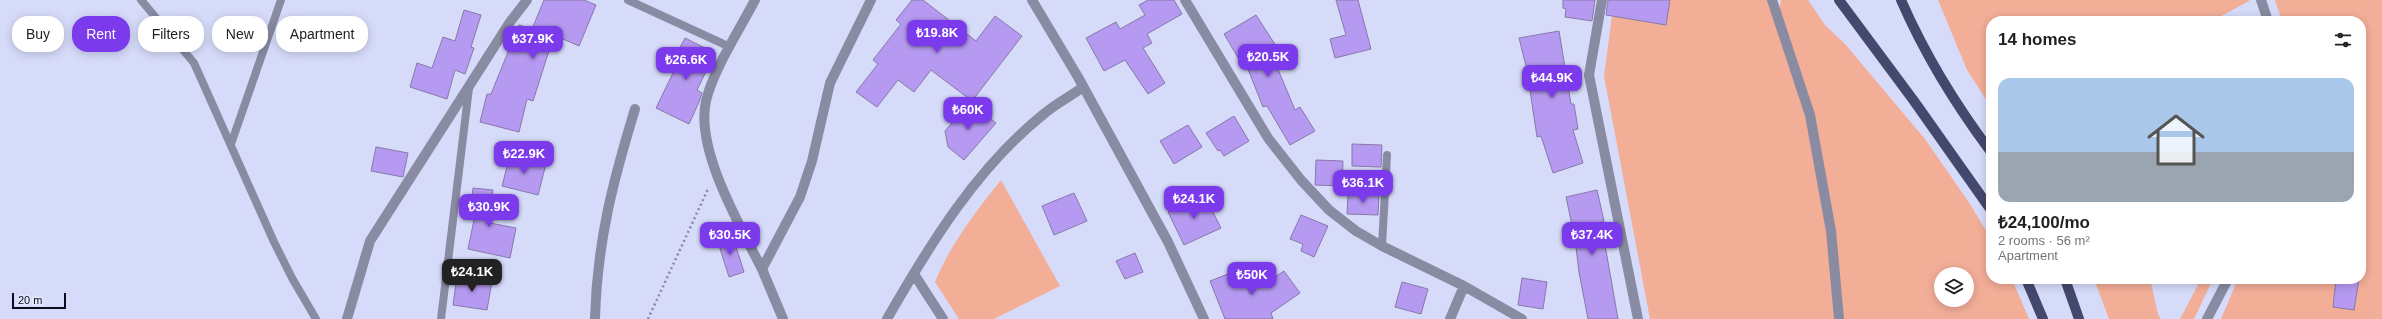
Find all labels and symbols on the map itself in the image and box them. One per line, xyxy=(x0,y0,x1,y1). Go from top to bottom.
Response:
pin: ₺19.8K xyxy=(904,20,970,54)
pin: ₺37.9K xyxy=(500,26,566,60)
pin: ₺20.5K xyxy=(1235,44,1301,78)
pin: ₺26.6K xyxy=(653,47,719,81)
pin: ₺44.9K xyxy=(1519,65,1585,99)
pin: ₺60K xyxy=(944,97,992,131)
pin: ₺22.9K xyxy=(491,141,557,175)
pin: ₺36.1K xyxy=(1330,170,1396,204)
pin: ₺24.1K xyxy=(1161,186,1227,220)
pin: ₺30.9K xyxy=(456,194,522,228)
pin: ₺30.5K xyxy=(697,222,763,256)
pin: ₺37.4K xyxy=(1559,222,1625,256)
pin: ₺24.1K xyxy=(439,259,505,293)
pin: ₺50K xyxy=(1228,262,1276,296)
scale bar xyxy=(12,291,66,310)

